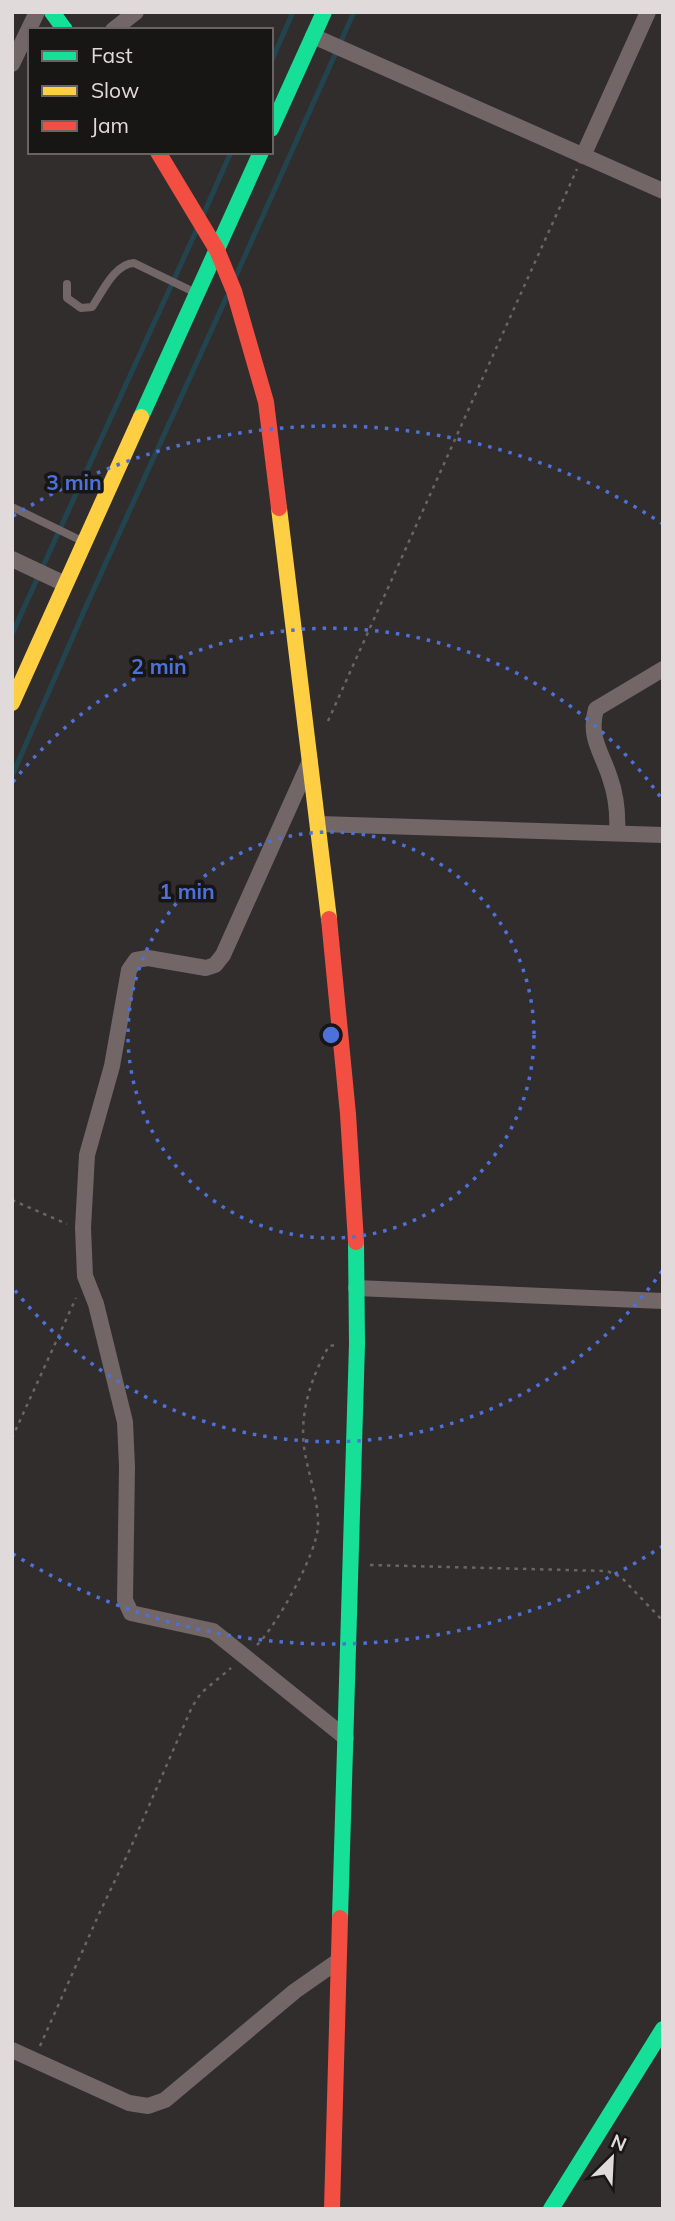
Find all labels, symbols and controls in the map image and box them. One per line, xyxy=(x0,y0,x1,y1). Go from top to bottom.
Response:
legend xyxy=(28,28,273,154)
text: Fast xyxy=(91,42,133,68)
text: Slow xyxy=(91,77,139,103)
text: Jam xyxy=(91,112,129,138)
text: 3 min xyxy=(46,469,102,495)
text: 2 min xyxy=(131,653,187,679)
text: 1 min xyxy=(159,878,215,904)
centre of rings xyxy=(319,1023,343,1047)
north arrow xyxy=(577,2123,647,2193)
text: N xyxy=(607,2129,630,2156)

